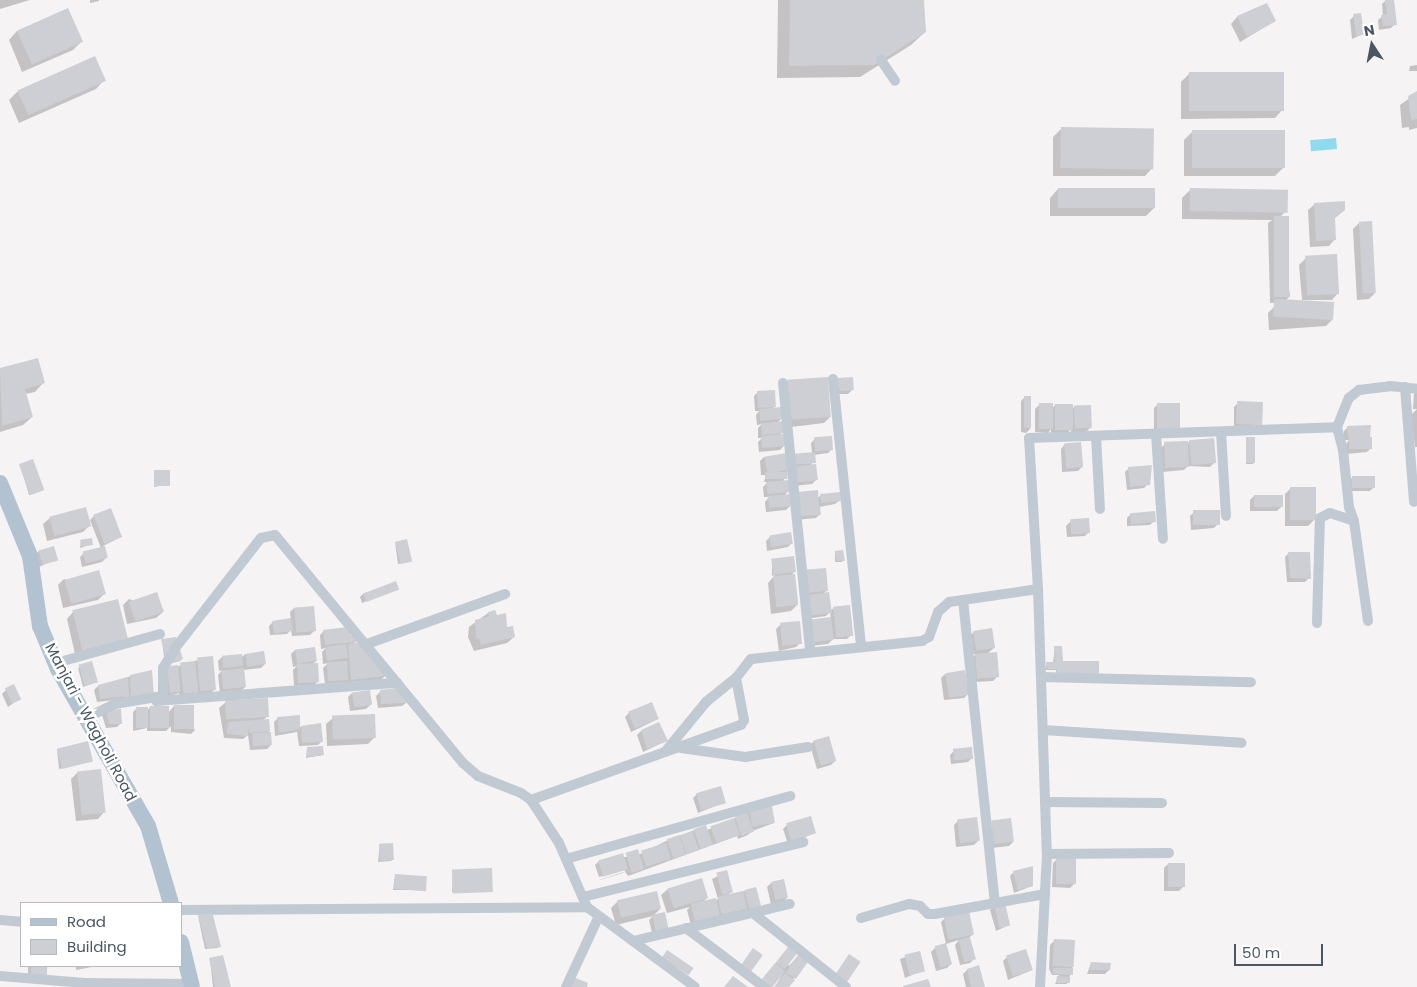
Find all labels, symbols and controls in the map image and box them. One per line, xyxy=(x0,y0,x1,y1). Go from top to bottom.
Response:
text: N xyxy=(1362,19,1376,41)
north arrow xyxy=(1347,20,1397,70)
street label: Manjari - Wagholi Road xyxy=(42,640,140,804)
legend xyxy=(20,902,182,967)
text: Road xyxy=(67,911,106,932)
scale bar xyxy=(1237,934,1326,966)
text: Building xyxy=(67,936,127,957)
text: 50 m xyxy=(1242,942,1280,963)

